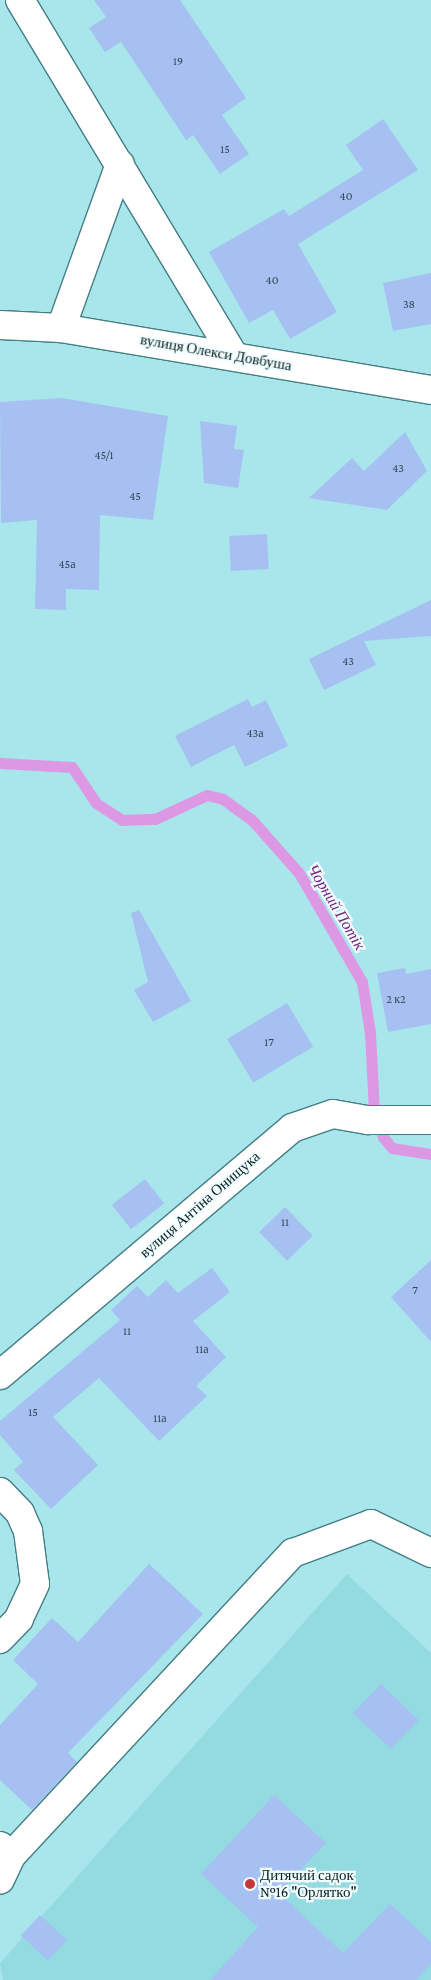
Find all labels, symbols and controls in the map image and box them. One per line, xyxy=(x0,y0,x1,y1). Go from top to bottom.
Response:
house number: 19 xyxy=(173,55,183,69)
house number: 15 xyxy=(220,143,230,157)
house number: 40 xyxy=(340,190,352,204)
house number: 40 xyxy=(266,274,278,288)
house number: 38 xyxy=(403,298,415,312)
street label: вулиця Олекси Довбуша xyxy=(139,331,293,375)
house number: 45/1 xyxy=(94,449,114,463)
house number: 43 xyxy=(392,462,404,476)
house number: 45 xyxy=(129,490,141,504)
house number: 45а xyxy=(58,558,76,572)
house number: 43 xyxy=(342,655,354,669)
house number: 43а xyxy=(246,727,264,741)
water label: Чорний Потік xyxy=(303,860,369,954)
house number: 2 к2 xyxy=(386,993,406,1007)
house number: 17 xyxy=(264,1036,274,1050)
street label: вулиця Антіна Онищука xyxy=(136,1148,264,1262)
house number: 11 xyxy=(281,1216,289,1230)
house number: 7 xyxy=(412,1284,418,1298)
house number: 11 xyxy=(123,1325,131,1339)
house number: 11а xyxy=(195,1343,209,1357)
house number: 15 xyxy=(28,1406,38,1420)
house number: 11а xyxy=(153,1412,167,1426)
place label: Дитячий садок №16 "Орлятко" xyxy=(260,1866,357,1901)
marker: Дитячий садок №16 "Орлятко" xyxy=(244,1878,256,1890)

